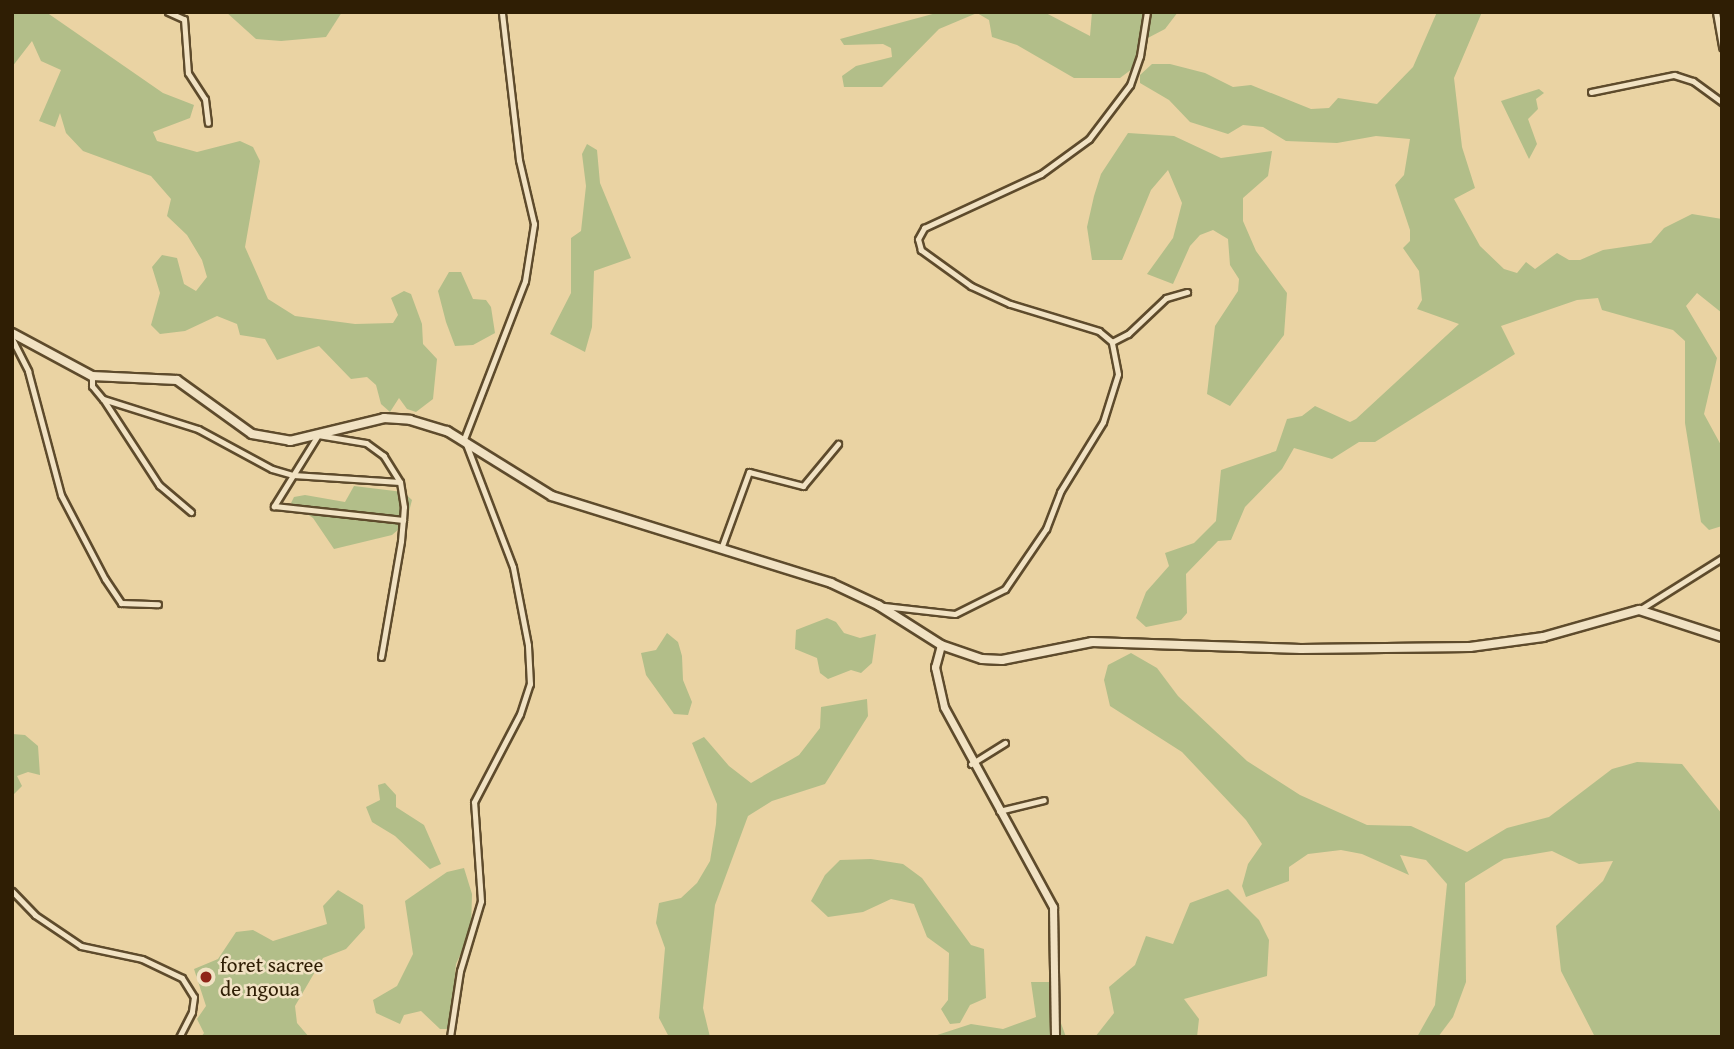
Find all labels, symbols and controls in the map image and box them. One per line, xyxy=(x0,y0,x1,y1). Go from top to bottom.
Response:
place label: foret sacree de ngoua xyxy=(220,952,323,1002)
marker: foret sacree de ngoua xyxy=(198,969,214,985)

